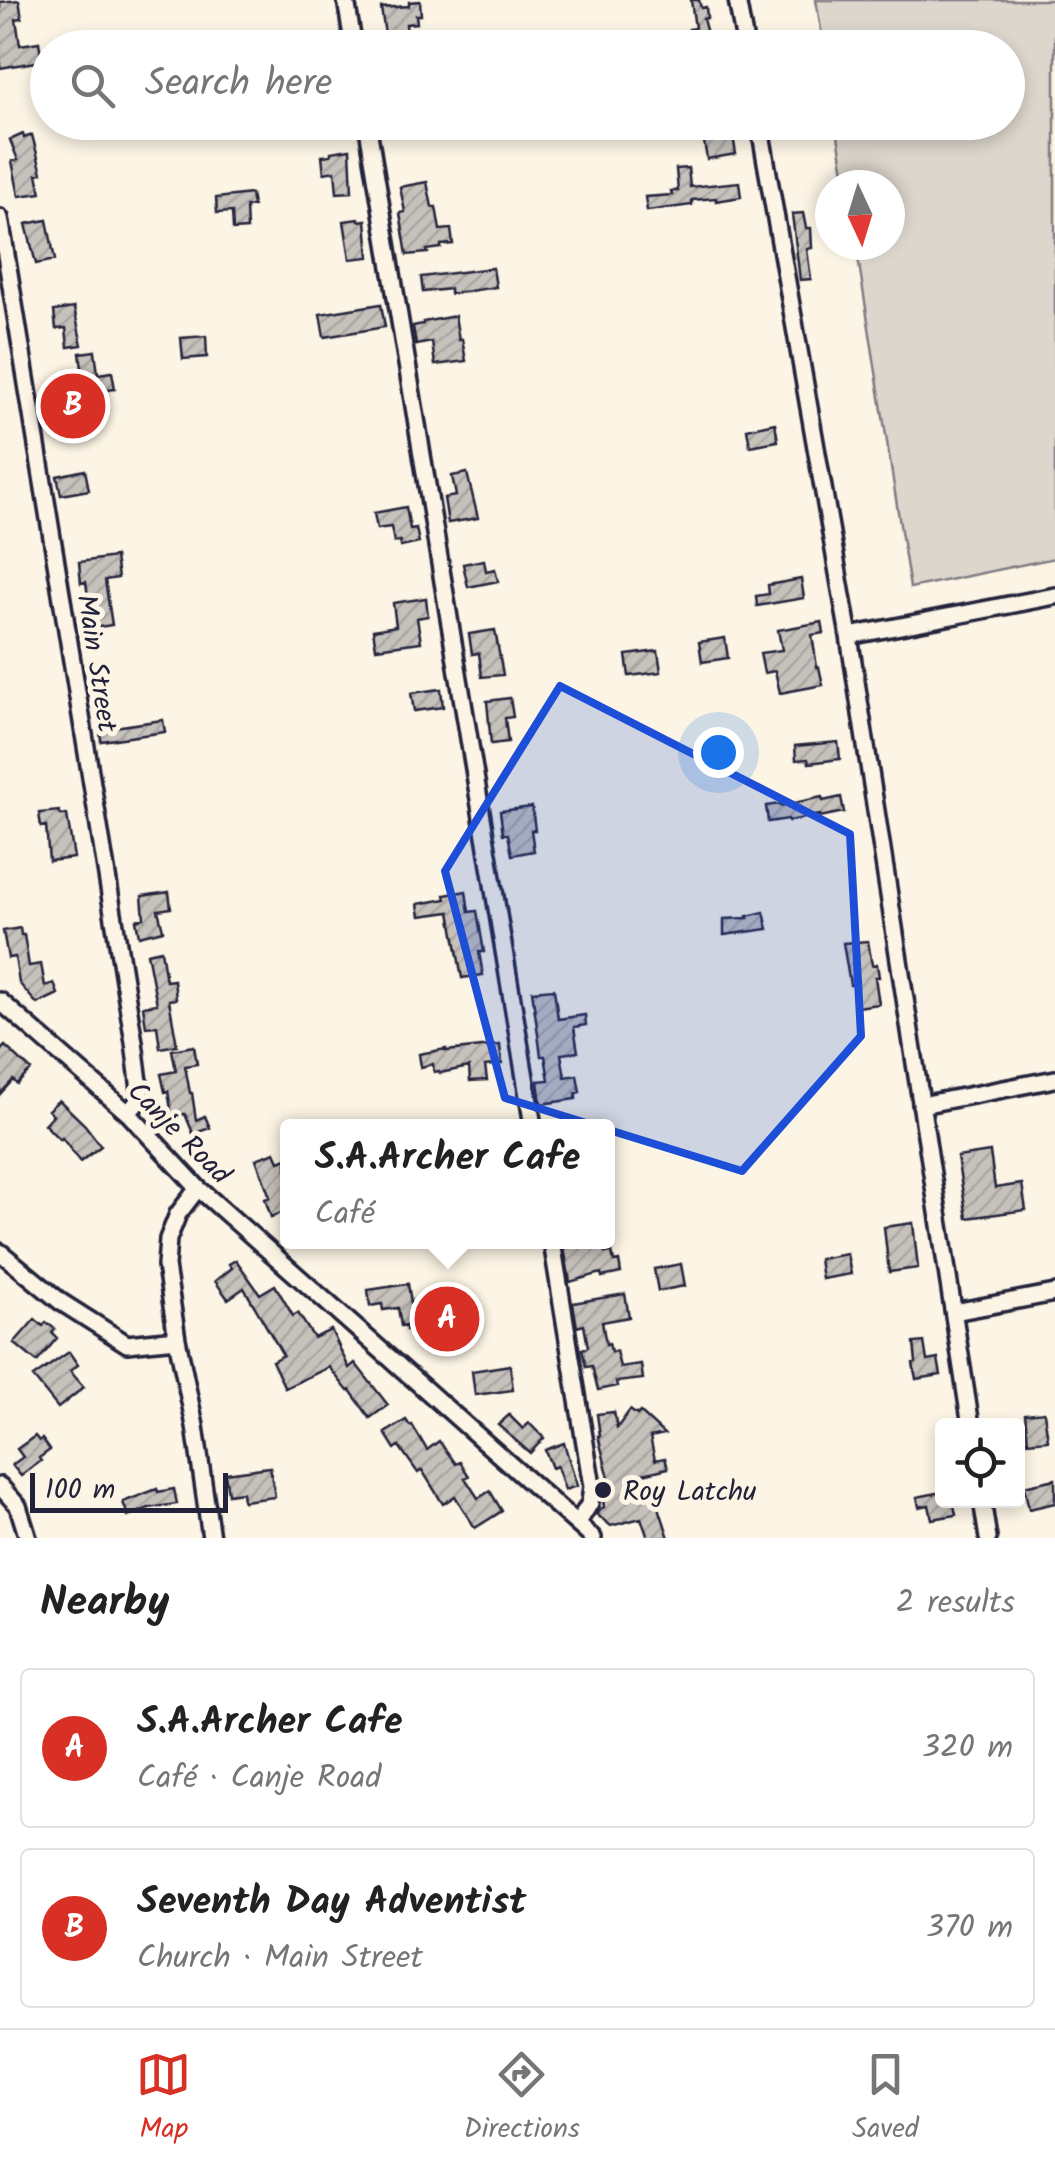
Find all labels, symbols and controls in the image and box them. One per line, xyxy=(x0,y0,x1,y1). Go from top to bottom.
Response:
search box xyxy=(30,30,1025,140)
text: Search here xyxy=(145,55,332,115)
icon: search xyxy=(65,58,120,113)
north arrow xyxy=(815,170,905,260)
pin: B xyxy=(40,368,106,444)
street label: Main Street xyxy=(62,591,129,737)
your location xyxy=(693,727,744,778)
street label: Canje Road xyxy=(116,1071,242,1197)
popup xyxy=(280,1119,615,1249)
text: S.A.Archer Cafe xyxy=(315,1129,580,1189)
text: Café xyxy=(315,1189,375,1240)
pin: A xyxy=(414,1282,480,1356)
map controls xyxy=(935,1418,1025,1508)
button: locate xyxy=(935,1418,1025,1508)
scale bar xyxy=(30,1468,228,1512)
text: 100 m xyxy=(45,1468,115,1513)
place label: Roy Latchu xyxy=(623,1470,757,1515)
marker: Roy Latchu xyxy=(592,1479,614,1501)
text: Nearby xyxy=(40,1570,169,1637)
text: 2 results xyxy=(896,1578,1015,1629)
text: S.A.Archer Cafe xyxy=(137,1693,402,1753)
text: A xyxy=(64,1723,85,1774)
text: 320 m xyxy=(922,1723,1013,1774)
text: Café · Canje Road xyxy=(137,1753,381,1804)
text: Seventh Day Adventist xyxy=(137,1873,526,1933)
text: B xyxy=(65,1903,84,1954)
text: 370 m xyxy=(926,1903,1013,1954)
text: Church · Main Street xyxy=(137,1933,423,1984)
tab: Map xyxy=(136,2047,191,2152)
tab: Directions xyxy=(464,2047,580,2152)
tab: Saved xyxy=(852,2047,919,2152)

